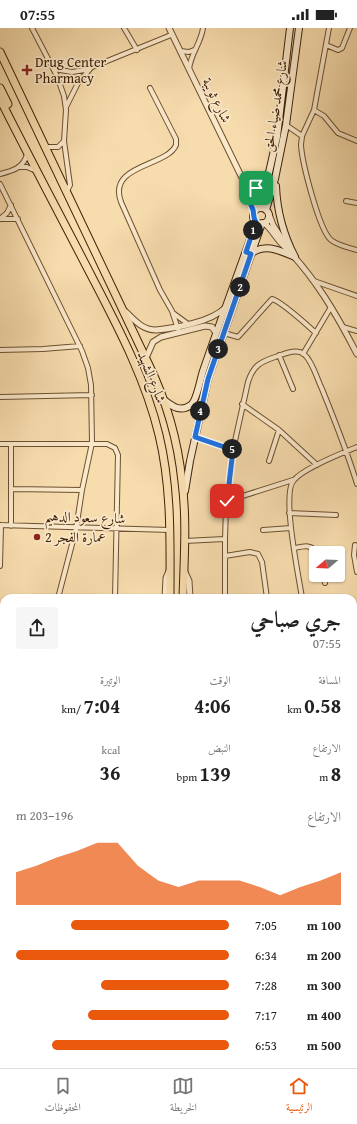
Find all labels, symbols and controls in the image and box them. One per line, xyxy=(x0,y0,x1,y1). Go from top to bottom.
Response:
text: 07:55 xyxy=(20,4,55,25)
place label: Drug Center Pharmacy xyxy=(35,52,106,88)
street label: شارع محمد ضياء الحق xyxy=(258,59,294,154)
marker: Drug Center Pharmacy xyxy=(22,65,32,75)
street label: شارع ثويبة xyxy=(196,74,236,127)
pin xyxy=(239,171,273,205)
icon: arrive xyxy=(245,177,267,199)
pin: 1 xyxy=(243,220,263,240)
text: 1 xyxy=(250,222,256,238)
pin: 2 xyxy=(230,277,250,297)
text: 2 xyxy=(237,279,243,295)
pin: 3 xyxy=(208,339,228,359)
text: 3 xyxy=(215,341,221,357)
street label: شارع الشهيد xyxy=(131,348,172,407)
pin: 4 xyxy=(190,401,210,421)
text: 4 xyxy=(197,403,203,419)
pin: 5 xyxy=(222,439,242,459)
text: 5 xyxy=(229,441,235,457)
pin xyxy=(210,484,244,518)
icon: check xyxy=(216,490,238,512)
street label: شارع سعود الدهيم xyxy=(44,506,126,532)
place label: عمارة الفجر 2 xyxy=(45,527,106,547)
marker: عمارة الفجر 2 xyxy=(32,532,42,542)
north arrow xyxy=(309,546,345,582)
map controls xyxy=(309,546,345,582)
text: جري صباحي xyxy=(250,603,341,635)
button: share xyxy=(16,607,58,649)
text: 07:55 xyxy=(313,634,341,653)
text: الوتيرة xyxy=(100,672,120,688)
text: الوقت xyxy=(210,672,231,688)
text: المسافة xyxy=(319,672,341,688)
text: 7:04 xyxy=(84,691,120,720)
text: 4:06 xyxy=(194,691,231,720)
text: 0.58 xyxy=(304,691,341,720)
text: /km xyxy=(61,701,84,717)
text: km xyxy=(287,701,304,717)
text: النبض xyxy=(208,740,231,756)
text: الارتفاع xyxy=(312,740,341,756)
text: kcal xyxy=(102,742,120,758)
text: 36 xyxy=(100,758,120,787)
text: 139 xyxy=(200,759,231,788)
text: 8 xyxy=(331,759,341,788)
text: bpm xyxy=(177,769,200,785)
text: m xyxy=(319,769,331,785)
text: 196–203 m xyxy=(16,806,73,825)
text: الارتفاع xyxy=(307,807,341,826)
text: 7:05 xyxy=(255,916,277,935)
text: 100 m xyxy=(307,916,341,935)
text: 6:34 xyxy=(255,946,277,965)
text: 200 m xyxy=(307,946,341,965)
text: 7:28 xyxy=(255,976,277,995)
text: 300 m xyxy=(307,976,341,995)
text: 7:17 xyxy=(255,1006,277,1025)
text: 400 m xyxy=(307,1006,341,1025)
text: 6:53 xyxy=(255,1036,277,1055)
text: 500 m xyxy=(307,1036,341,1055)
tab: المحفوظات xyxy=(45,1075,81,1118)
tab: الخريطة xyxy=(170,1075,197,1118)
tab: الرئيسية xyxy=(286,1075,312,1118)

